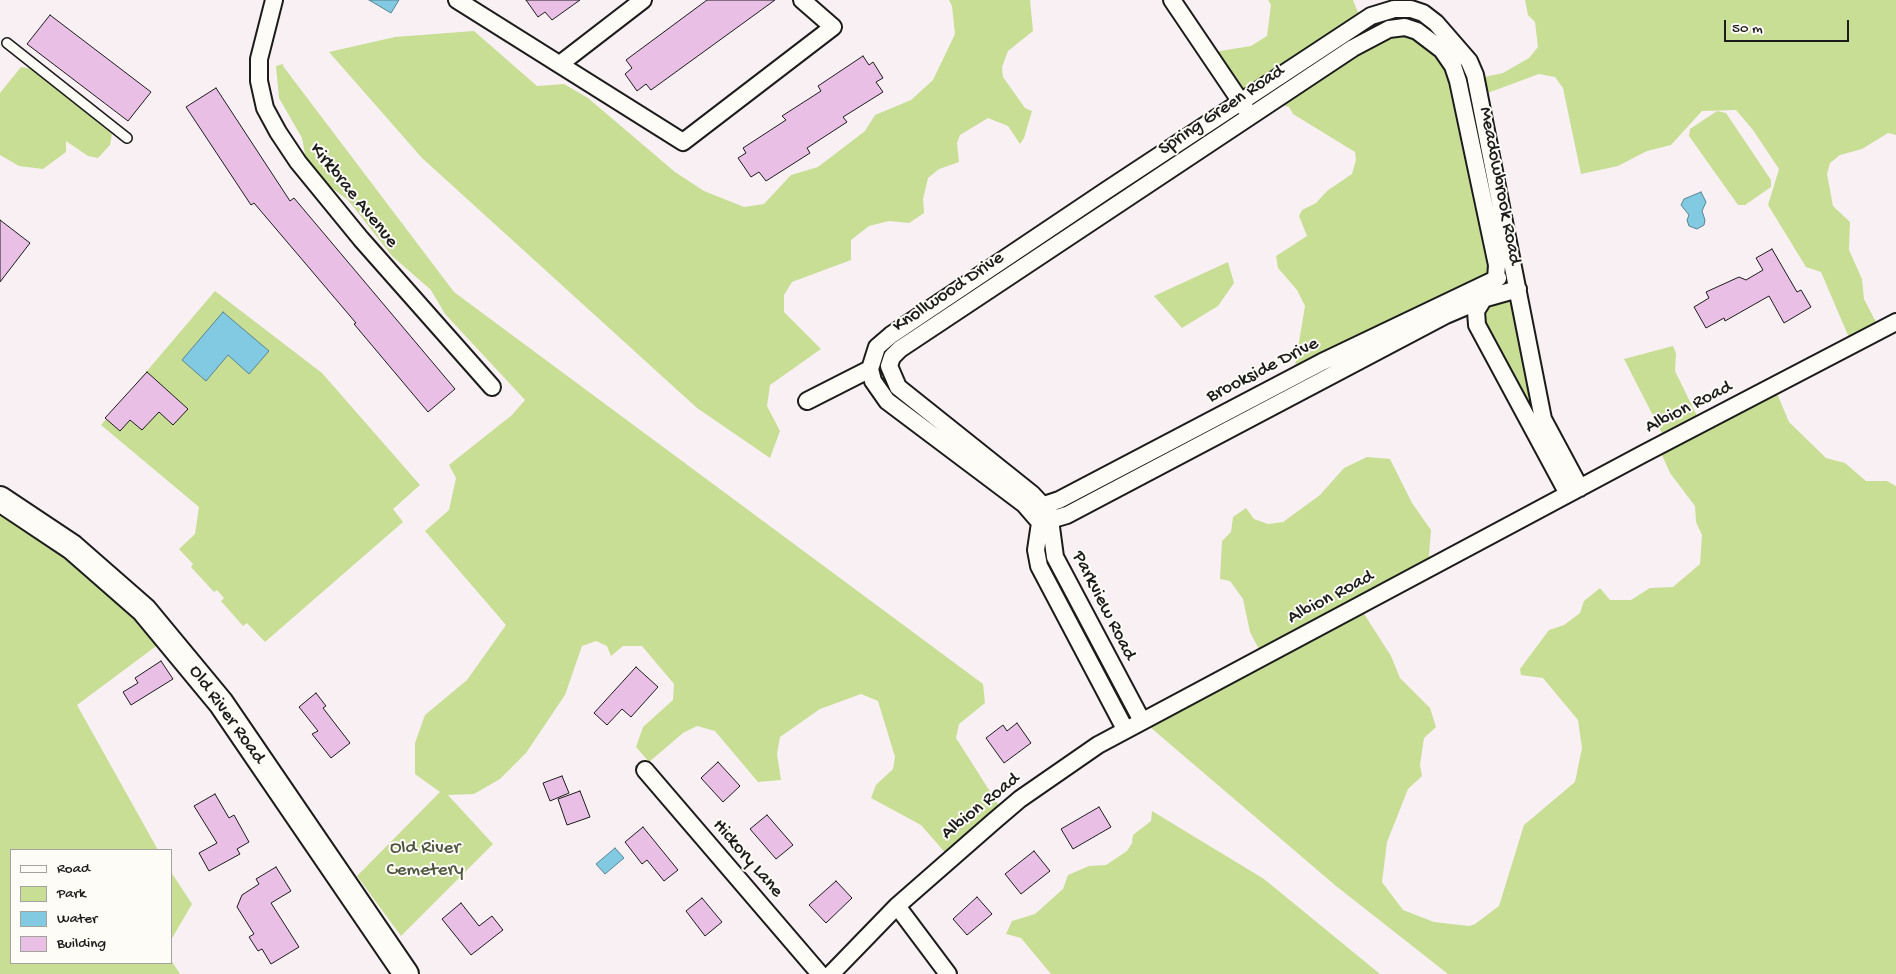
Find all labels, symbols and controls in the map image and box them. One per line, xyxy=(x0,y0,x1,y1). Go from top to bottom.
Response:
scale bar xyxy=(1726,10,1851,42)
text: 50 m xyxy=(1732,20,1763,38)
street label: Spring Green Road xyxy=(1155,61,1289,161)
street label: Meadowbrook Road xyxy=(1473,105,1525,267)
street label: Kirkbrae Avenue xyxy=(304,139,402,253)
street label: Knollwood Drive xyxy=(889,247,1009,339)
street label: Brookside Drive xyxy=(1203,333,1323,409)
street label: Albion Road xyxy=(1642,376,1736,440)
street label: Parkview Road xyxy=(1066,548,1140,664)
street label: Albion Road xyxy=(1284,566,1378,630)
street label: Old River Road xyxy=(183,661,269,769)
street label: Albion Road xyxy=(937,768,1025,846)
street label: Hickory Lane xyxy=(707,815,787,903)
park label: Old River Cemetery xyxy=(386,838,464,882)
legend xyxy=(10,849,172,964)
text: Road xyxy=(57,860,90,878)
text: Park xyxy=(57,885,86,903)
text: Water xyxy=(57,910,97,928)
text: Building xyxy=(57,935,106,953)

